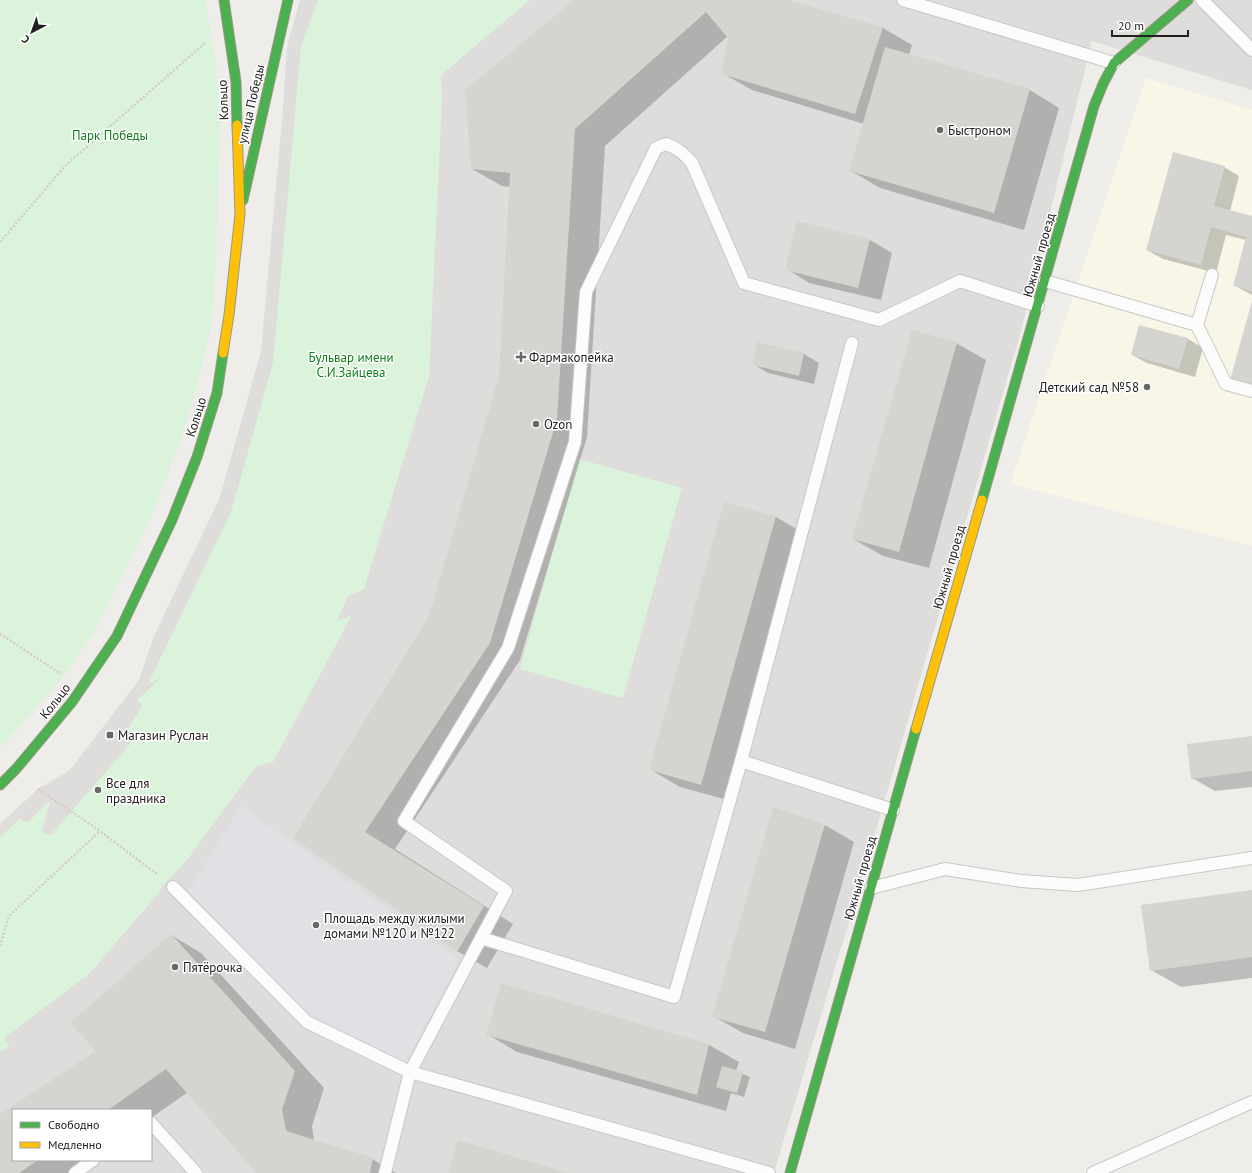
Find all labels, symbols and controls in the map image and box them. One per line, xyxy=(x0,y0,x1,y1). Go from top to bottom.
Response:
north arrow xyxy=(12,12,52,52)
scale bar xyxy=(1112,12,1188,38)
text: 20 m xyxy=(1118,18,1144,33)
text: С xyxy=(19,32,32,47)
street label: улица Победы xyxy=(234,63,268,145)
street label: Кольцо xyxy=(213,79,233,121)
place label: Быстроном xyxy=(948,122,1011,139)
marker: Быстроном xyxy=(935,125,945,135)
park label: Парк Победы xyxy=(72,127,148,144)
street label: Южный проезд xyxy=(1019,211,1059,299)
park label: Бульвар имени С.И.Зайцева xyxy=(308,349,394,381)
place label: Фармакопейка xyxy=(529,349,614,366)
marker: Фармакопейка xyxy=(516,352,526,362)
place label: Детский сад №58 xyxy=(1039,379,1139,396)
marker: Детский сад №58 xyxy=(1142,382,1152,392)
street label: Кольцо xyxy=(182,395,210,439)
place label: Ozon xyxy=(544,416,572,433)
marker: Ozon xyxy=(531,419,541,429)
street label: Южный проезд xyxy=(929,523,969,611)
street label: Кольцо xyxy=(36,680,74,722)
place label: Магазин Руслан xyxy=(118,727,208,744)
marker: Магазин Руслан xyxy=(105,730,115,740)
place label: Все для праздника xyxy=(106,775,166,807)
marker: Все для праздника xyxy=(93,785,103,795)
street label: Южный проезд xyxy=(840,834,880,922)
place label: Площадь между жилыми домами №120 и №122 xyxy=(324,910,465,942)
marker: Площадь между жилыми домами №120 и №122 xyxy=(311,920,321,930)
place label: Пятёрочка xyxy=(183,959,242,976)
marker: Пятёрочка xyxy=(170,962,180,972)
legend xyxy=(12,1109,152,1161)
text: Свободно xyxy=(48,1117,99,1132)
text: Медленно xyxy=(48,1137,102,1152)

